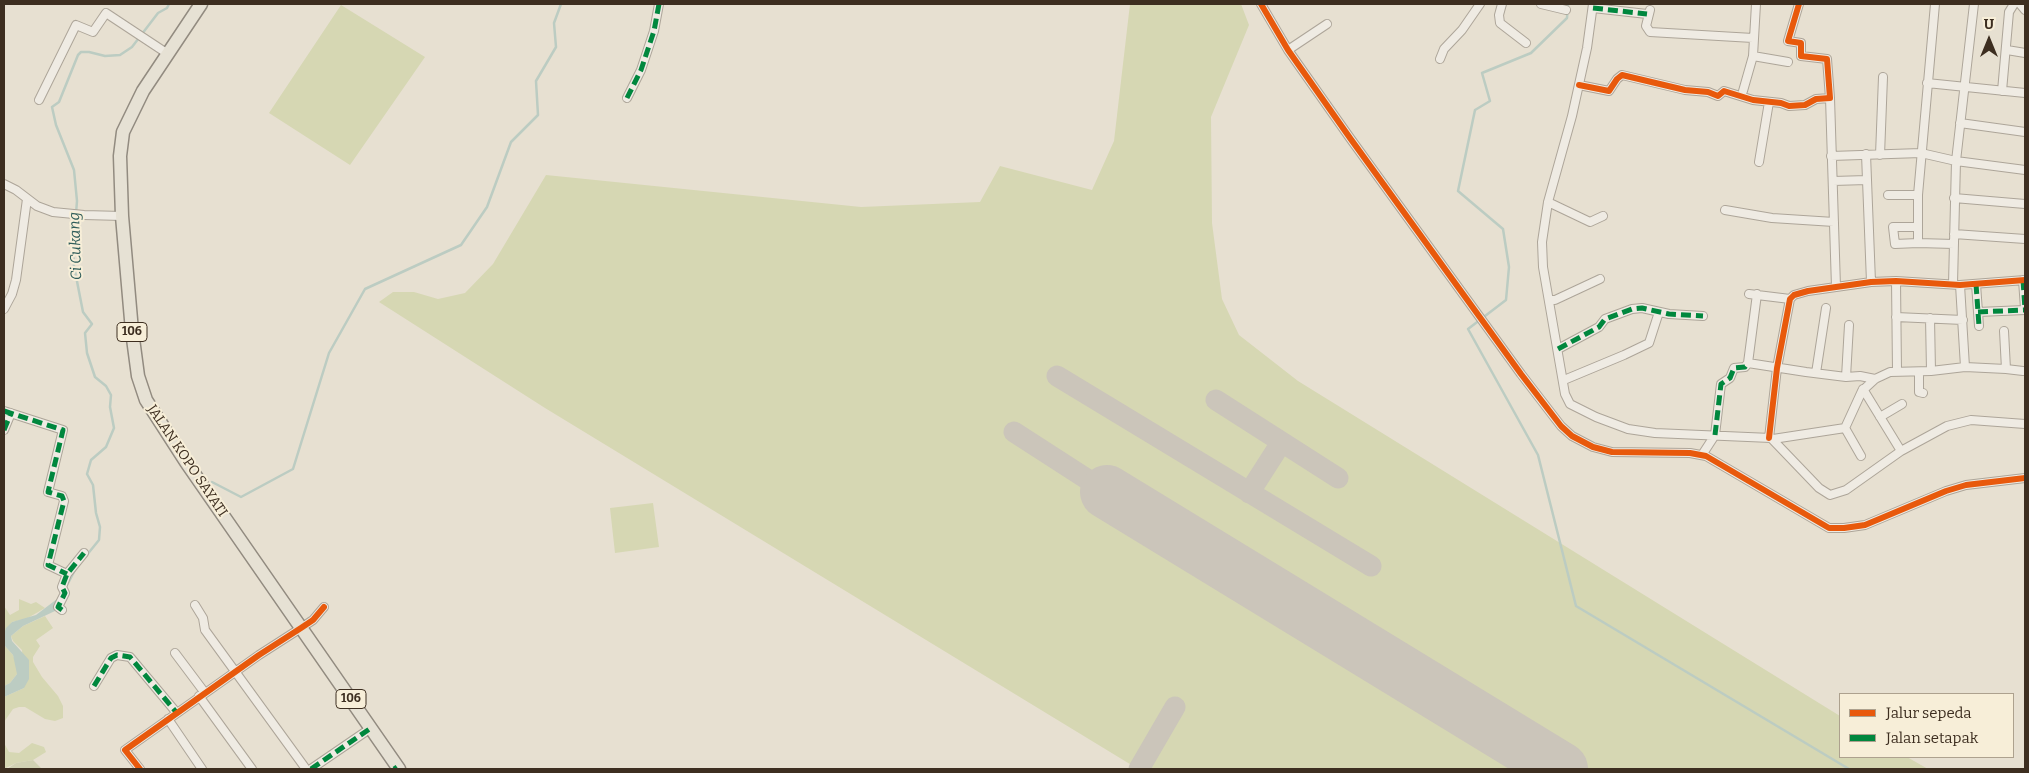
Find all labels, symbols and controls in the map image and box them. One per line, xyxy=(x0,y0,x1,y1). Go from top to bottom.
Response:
north arrow xyxy=(1964,15,2014,65)
text: U xyxy=(1984,16,1994,33)
water label: Ci Cukang xyxy=(66,212,86,280)
road number: 106 xyxy=(117,322,147,342)
street label: JALAN KOPO SAYATI xyxy=(143,402,231,520)
road number: 106 xyxy=(336,690,366,709)
legend xyxy=(1839,693,2014,758)
text: Jalur sepeda xyxy=(1886,704,1972,722)
text: Jalan setapak xyxy=(1886,729,1978,747)

